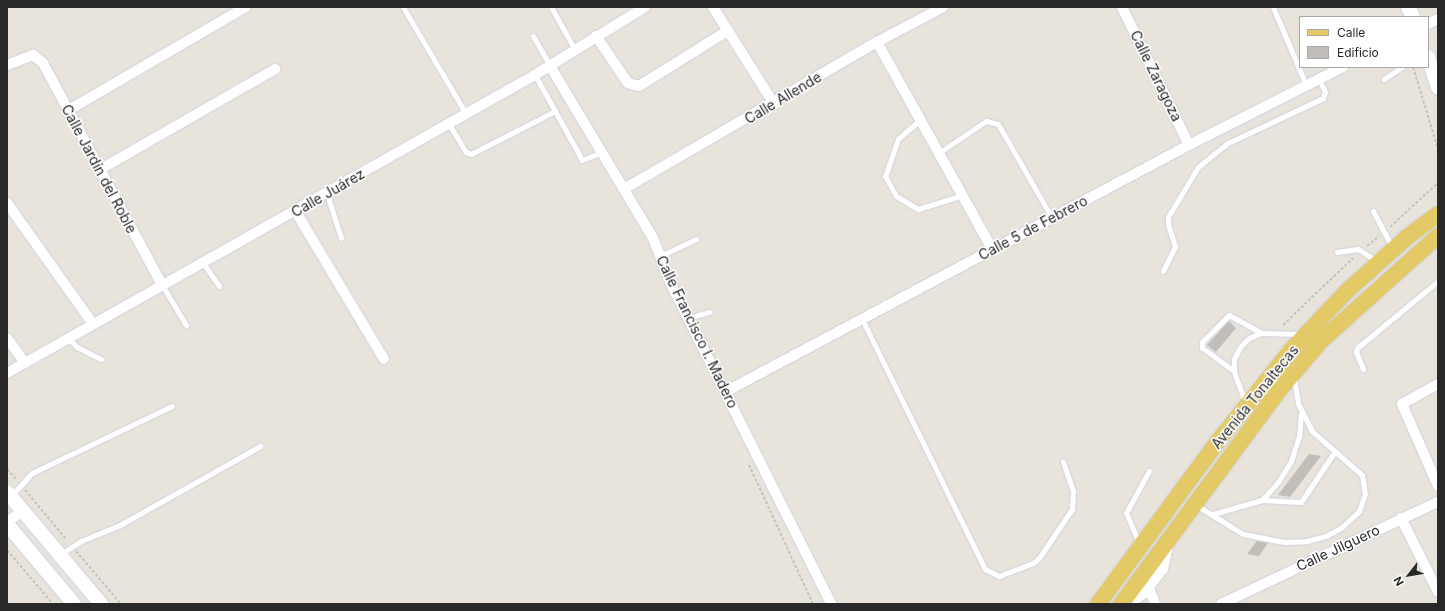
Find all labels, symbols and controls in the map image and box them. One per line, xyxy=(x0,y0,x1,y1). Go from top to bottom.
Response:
legend xyxy=(1299,16,1429,68)
text: Calle xyxy=(1337,25,1365,40)
street label: Calle Zaragoza xyxy=(1127,28,1185,124)
text: Edificio xyxy=(1337,45,1379,60)
street label: Calle Allende xyxy=(742,69,824,127)
street label: Calle Jardín del Roble xyxy=(58,102,140,236)
street label: Calle Juárez xyxy=(288,165,368,221)
street label: Calle 5 de Febrero xyxy=(976,192,1090,264)
street label: Calle Francisco I. Madero xyxy=(653,253,741,411)
street label: Avenida Tonaltecas xyxy=(1208,342,1302,452)
street label: Calle Jilguero xyxy=(1294,521,1382,575)
north arrow xyxy=(1389,555,1429,595)
text: N xyxy=(1391,574,1407,588)

